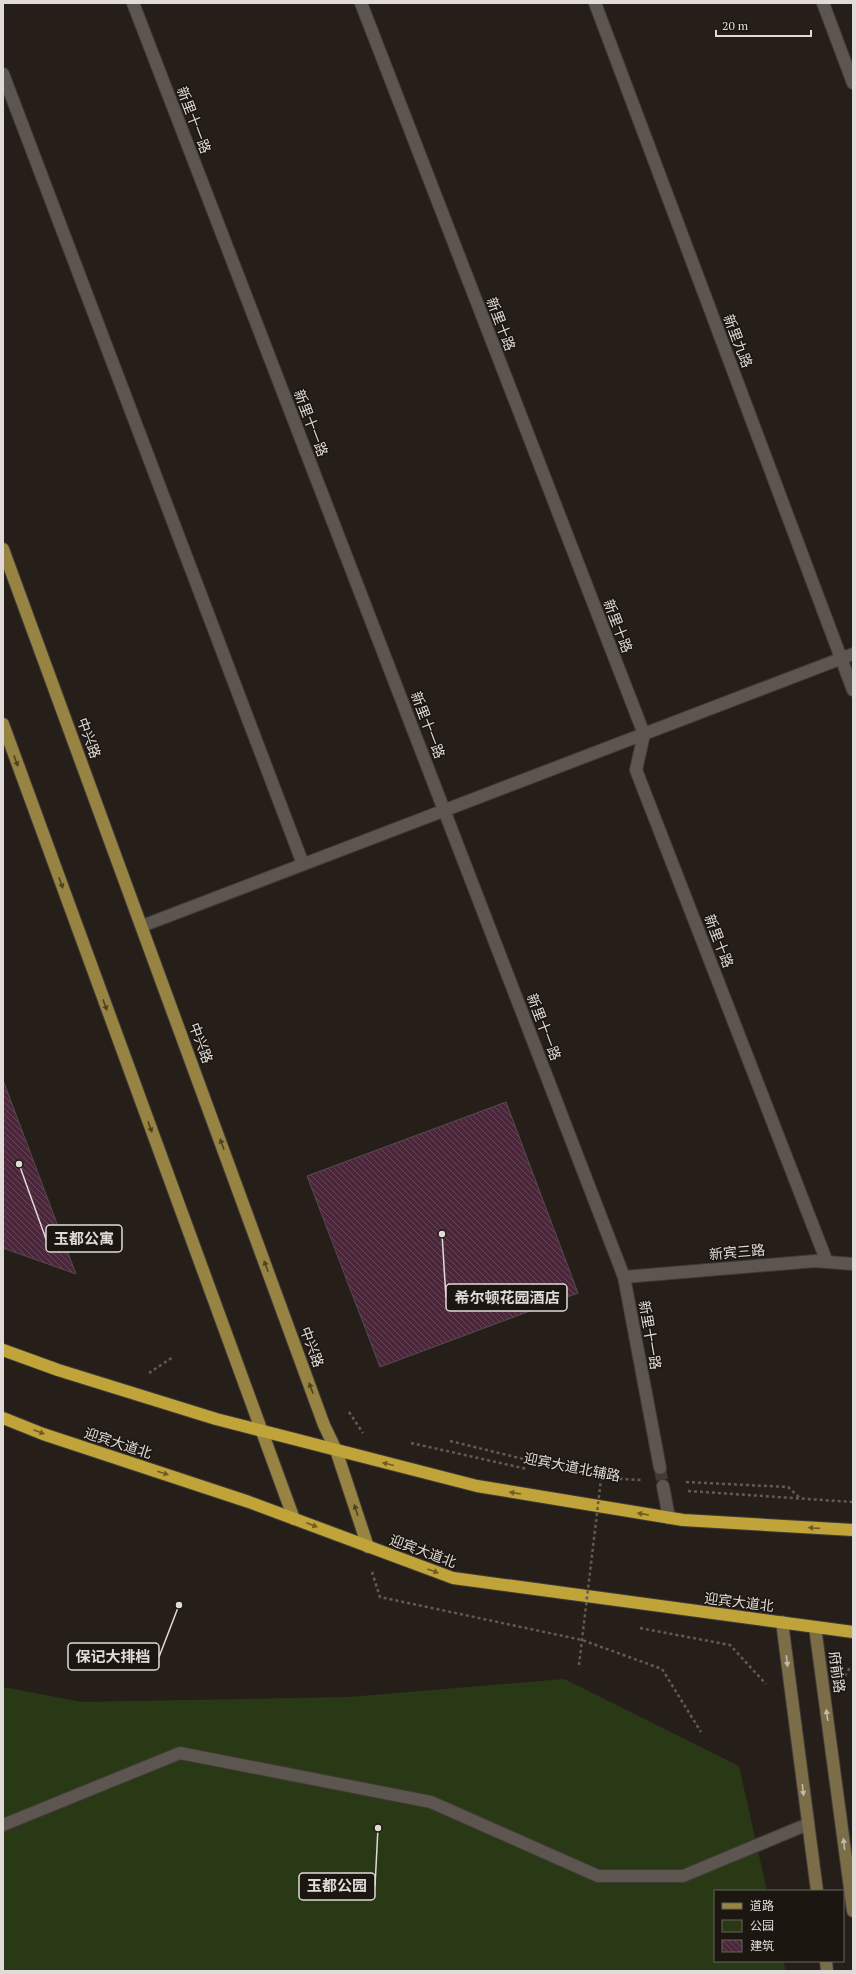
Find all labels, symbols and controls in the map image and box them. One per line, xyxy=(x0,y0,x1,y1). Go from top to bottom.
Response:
scale bar xyxy=(716,12,811,38)
text: 20 m xyxy=(722,18,749,33)
street label: 新里十一路 xyxy=(173,84,216,156)
street label: 新里十路 xyxy=(483,294,520,353)
street label: 新里九路 xyxy=(720,311,757,370)
street label: 新里十一路 xyxy=(290,387,333,459)
street label: 新里十路 xyxy=(600,596,637,655)
street label: 新里十一路 xyxy=(407,689,450,761)
street label: 中兴路 xyxy=(73,715,106,761)
one-way arrow xyxy=(14,755,20,767)
one-way arrow xyxy=(58,877,64,889)
street label: 新里十路 xyxy=(701,911,738,970)
street label: 新里十一路 xyxy=(523,991,566,1063)
one-way arrow xyxy=(103,999,109,1011)
street label: 中兴路 xyxy=(185,1020,218,1066)
one-way arrow xyxy=(147,1122,153,1134)
one-way arrow xyxy=(218,1137,224,1149)
callout: 玉都公寓 xyxy=(46,1225,122,1252)
text: 玉都公寓 xyxy=(54,1228,114,1248)
street label: 新宾三路 xyxy=(708,1240,766,1263)
one-way arrow xyxy=(263,1259,269,1271)
callout: 希尔顿花园酒店 xyxy=(446,1284,567,1311)
text: 希尔顿花园酒店 xyxy=(454,1287,560,1307)
street label: 新里十一路 xyxy=(635,1299,666,1371)
street label: 中兴路 xyxy=(296,1324,329,1370)
one-way arrow xyxy=(307,1381,313,1393)
street label: 迎宾大道北 xyxy=(82,1423,154,1462)
one-way arrow xyxy=(34,1430,46,1436)
street label: 迎宾大道北辅路 xyxy=(522,1448,622,1485)
one-way arrow xyxy=(382,1460,394,1466)
one-way arrow xyxy=(157,1471,169,1477)
one-way arrow xyxy=(508,1489,521,1495)
one-way arrow xyxy=(353,1503,359,1515)
one-way arrow xyxy=(637,1510,649,1516)
one-way arrow xyxy=(306,1523,318,1529)
one-way arrow xyxy=(807,1525,820,1531)
street label: 迎宾大道北 xyxy=(387,1530,459,1571)
one-way arrow xyxy=(428,1569,440,1575)
street label: 迎宾大道北 xyxy=(703,1588,775,1615)
callout: 保记大排档 xyxy=(68,1643,159,1670)
text: 保记大排档 xyxy=(75,1646,151,1666)
street label: 府前路 xyxy=(825,1650,850,1694)
one-way arrow xyxy=(783,1655,790,1667)
one-way arrow xyxy=(824,1709,830,1721)
one-way arrow xyxy=(800,1784,806,1796)
one-way arrow xyxy=(841,1838,847,1850)
callout: 玉都公园 xyxy=(299,1873,375,1900)
text: 玉都公园 xyxy=(307,1875,367,1895)
legend xyxy=(714,1890,844,1962)
text: 道路 xyxy=(750,1898,774,1913)
text: 公园 xyxy=(750,1918,774,1933)
text: 建筑 xyxy=(750,1938,774,1953)

